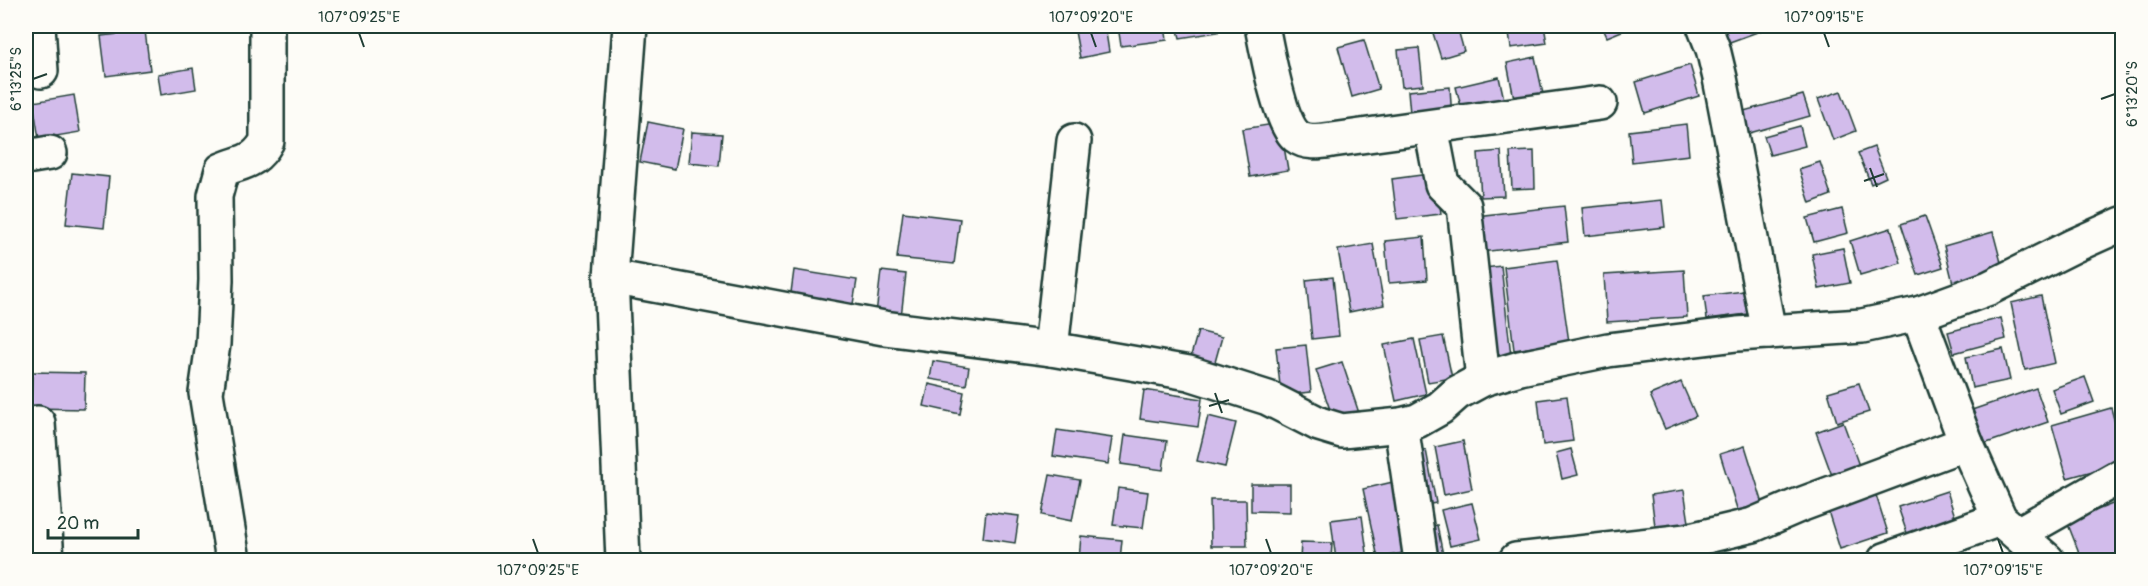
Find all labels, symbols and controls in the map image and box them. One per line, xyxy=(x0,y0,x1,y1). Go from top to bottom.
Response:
text: 107°09'25"E xyxy=(318,8,400,27)
text: 107°09'20"E xyxy=(1049,8,1133,27)
text: 107°09'15"E xyxy=(1784,8,1864,27)
text: 6°13'25"S xyxy=(7,47,26,111)
text: 6°13'20"S xyxy=(2123,61,2142,127)
scale bar xyxy=(48,502,138,540)
text: 20 m xyxy=(57,512,99,535)
text: 107°09'25"E xyxy=(497,561,579,580)
text: 107°09'20"E xyxy=(1229,561,1313,580)
text: 107°09'15"E xyxy=(1963,561,2043,580)

